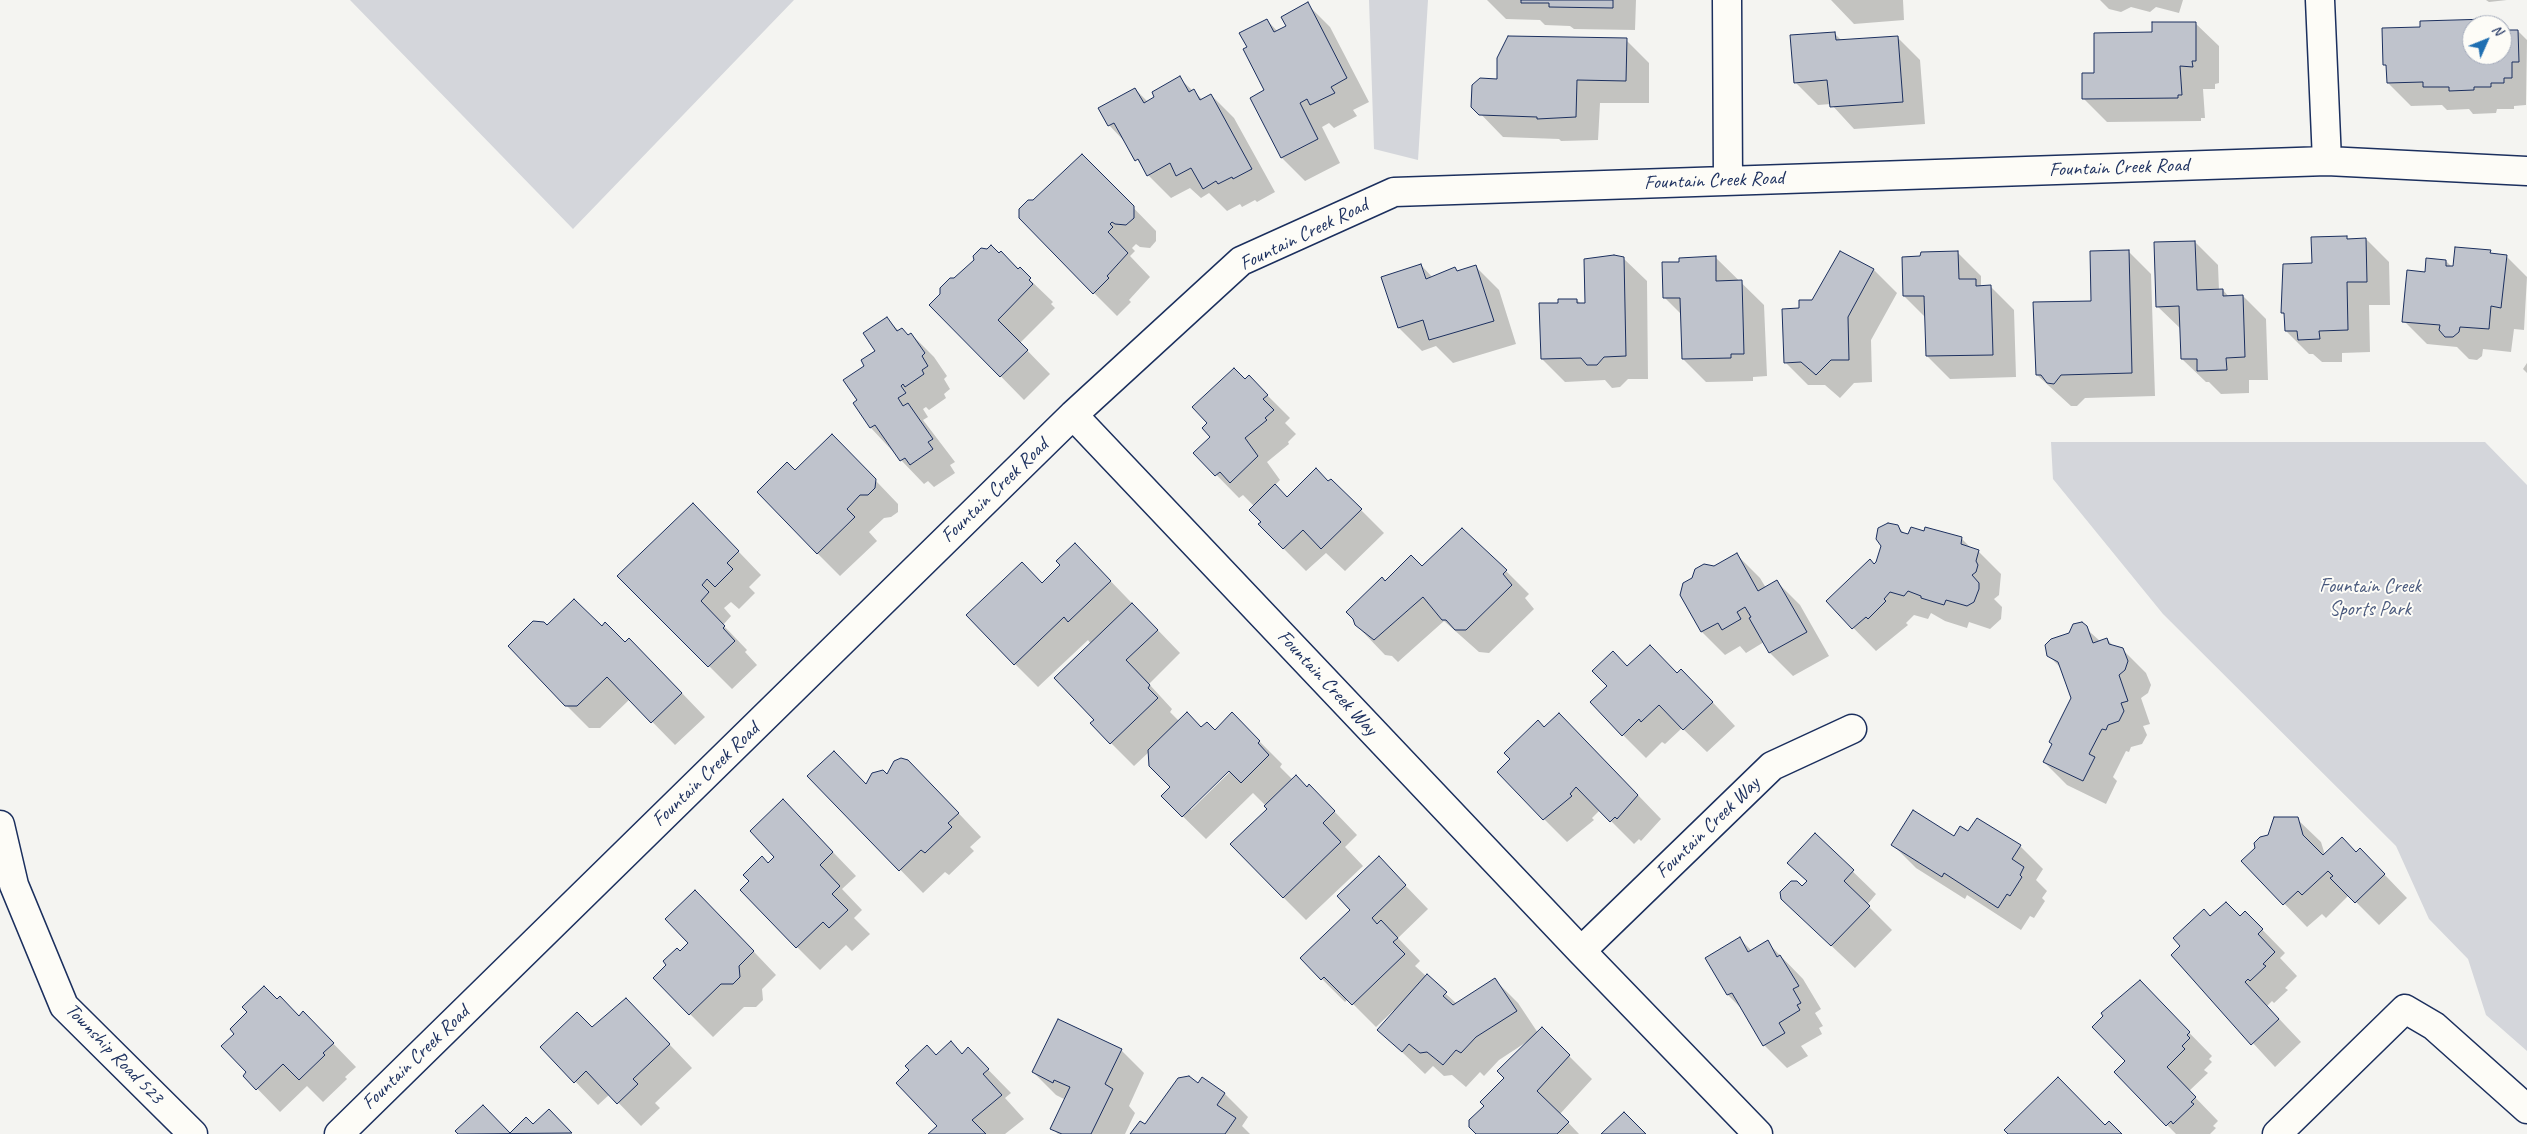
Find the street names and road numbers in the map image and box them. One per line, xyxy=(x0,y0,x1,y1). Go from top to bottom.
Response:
street label: Fountain Creek Road xyxy=(2049,154,2189,182)
street label: Fountain Creek Road xyxy=(1644,167,1784,195)
street label: Fountain Creek Road xyxy=(1236,194,1372,276)
street label: Fountain Creek Road xyxy=(936,434,1054,548)
street label: Fountain Creek Way xyxy=(1272,625,1382,741)
street label: Fountain Creek Road xyxy=(647,718,765,832)
street label: Fountain Creek Way xyxy=(1651,772,1765,884)
street label: Township Road 523 xyxy=(60,999,168,1109)
street label: Fountain Creek Road xyxy=(357,1001,475,1115)

